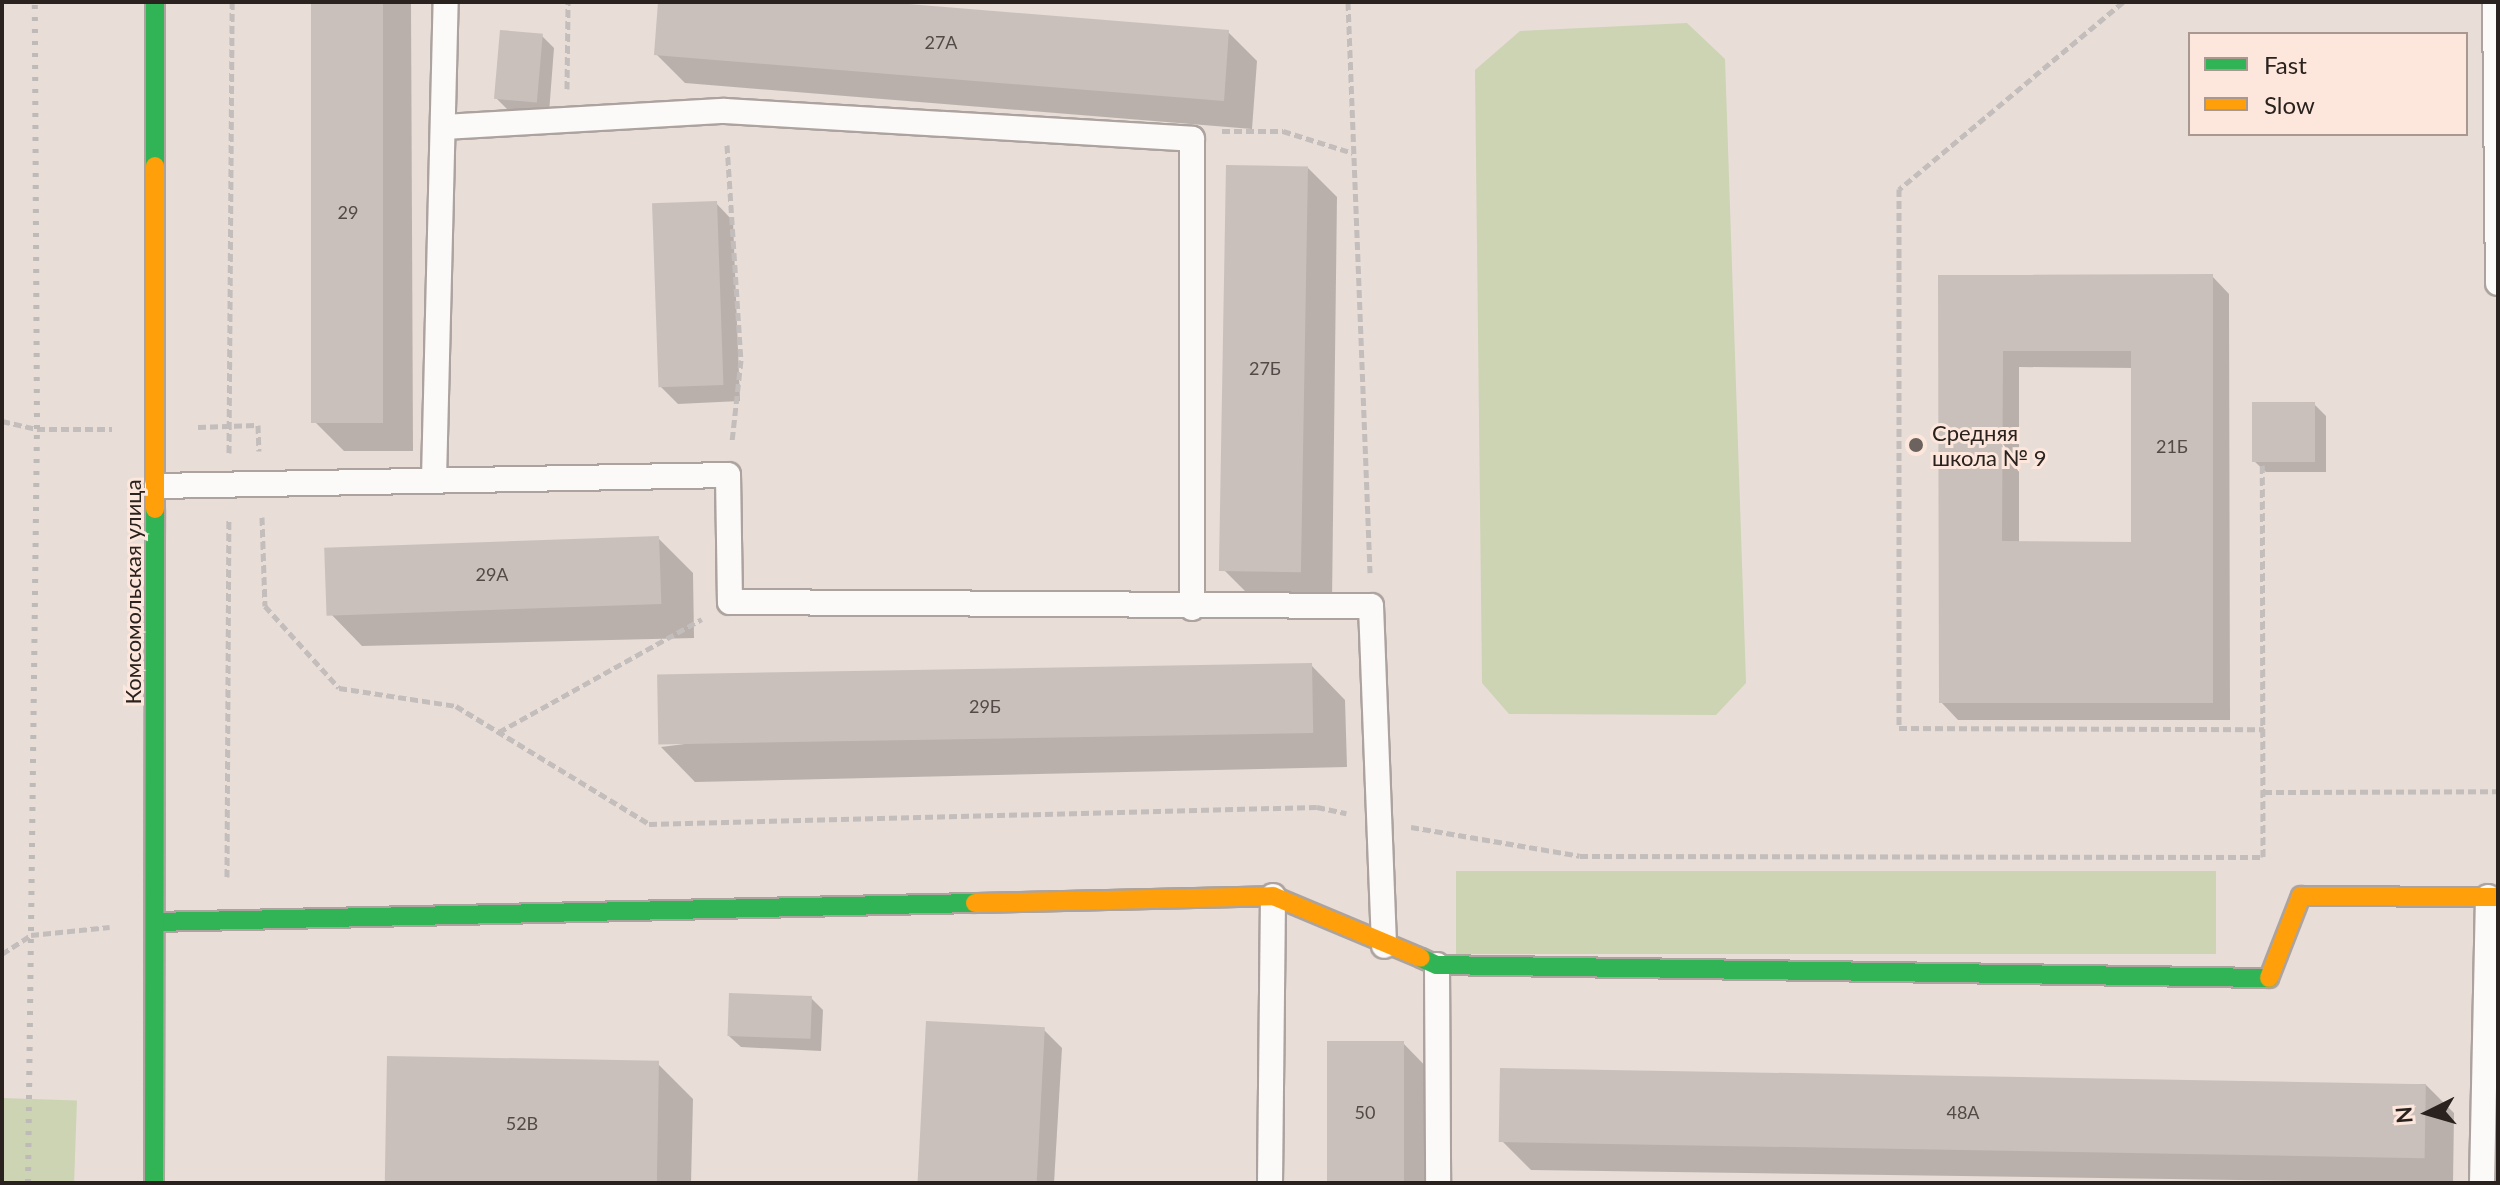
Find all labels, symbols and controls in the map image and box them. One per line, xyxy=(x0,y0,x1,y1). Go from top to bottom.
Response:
house number: 27А xyxy=(924,31,958,53)
legend xyxy=(2188,32,2468,136)
text: Fast xyxy=(2264,50,2307,79)
text: Slow xyxy=(2264,90,2315,119)
house number: 29 xyxy=(338,201,358,223)
house number: 27Б xyxy=(1249,357,1281,379)
place label: Средняя школа № 9 xyxy=(1932,419,2046,470)
house number: 21Б xyxy=(2156,435,2188,457)
marker: Средняя школа № 9 xyxy=(1907,436,1925,454)
street label: Комсомольская улица xyxy=(120,479,146,705)
house number: 29А xyxy=(475,563,509,585)
house number: 29Б xyxy=(969,695,1001,717)
north arrow xyxy=(2388,1073,2468,1153)
house number: 50 xyxy=(1355,1101,1375,1123)
house number: 48А xyxy=(1946,1101,1980,1123)
text: N xyxy=(2389,1106,2418,1125)
house number: 52В xyxy=(506,1112,538,1134)

